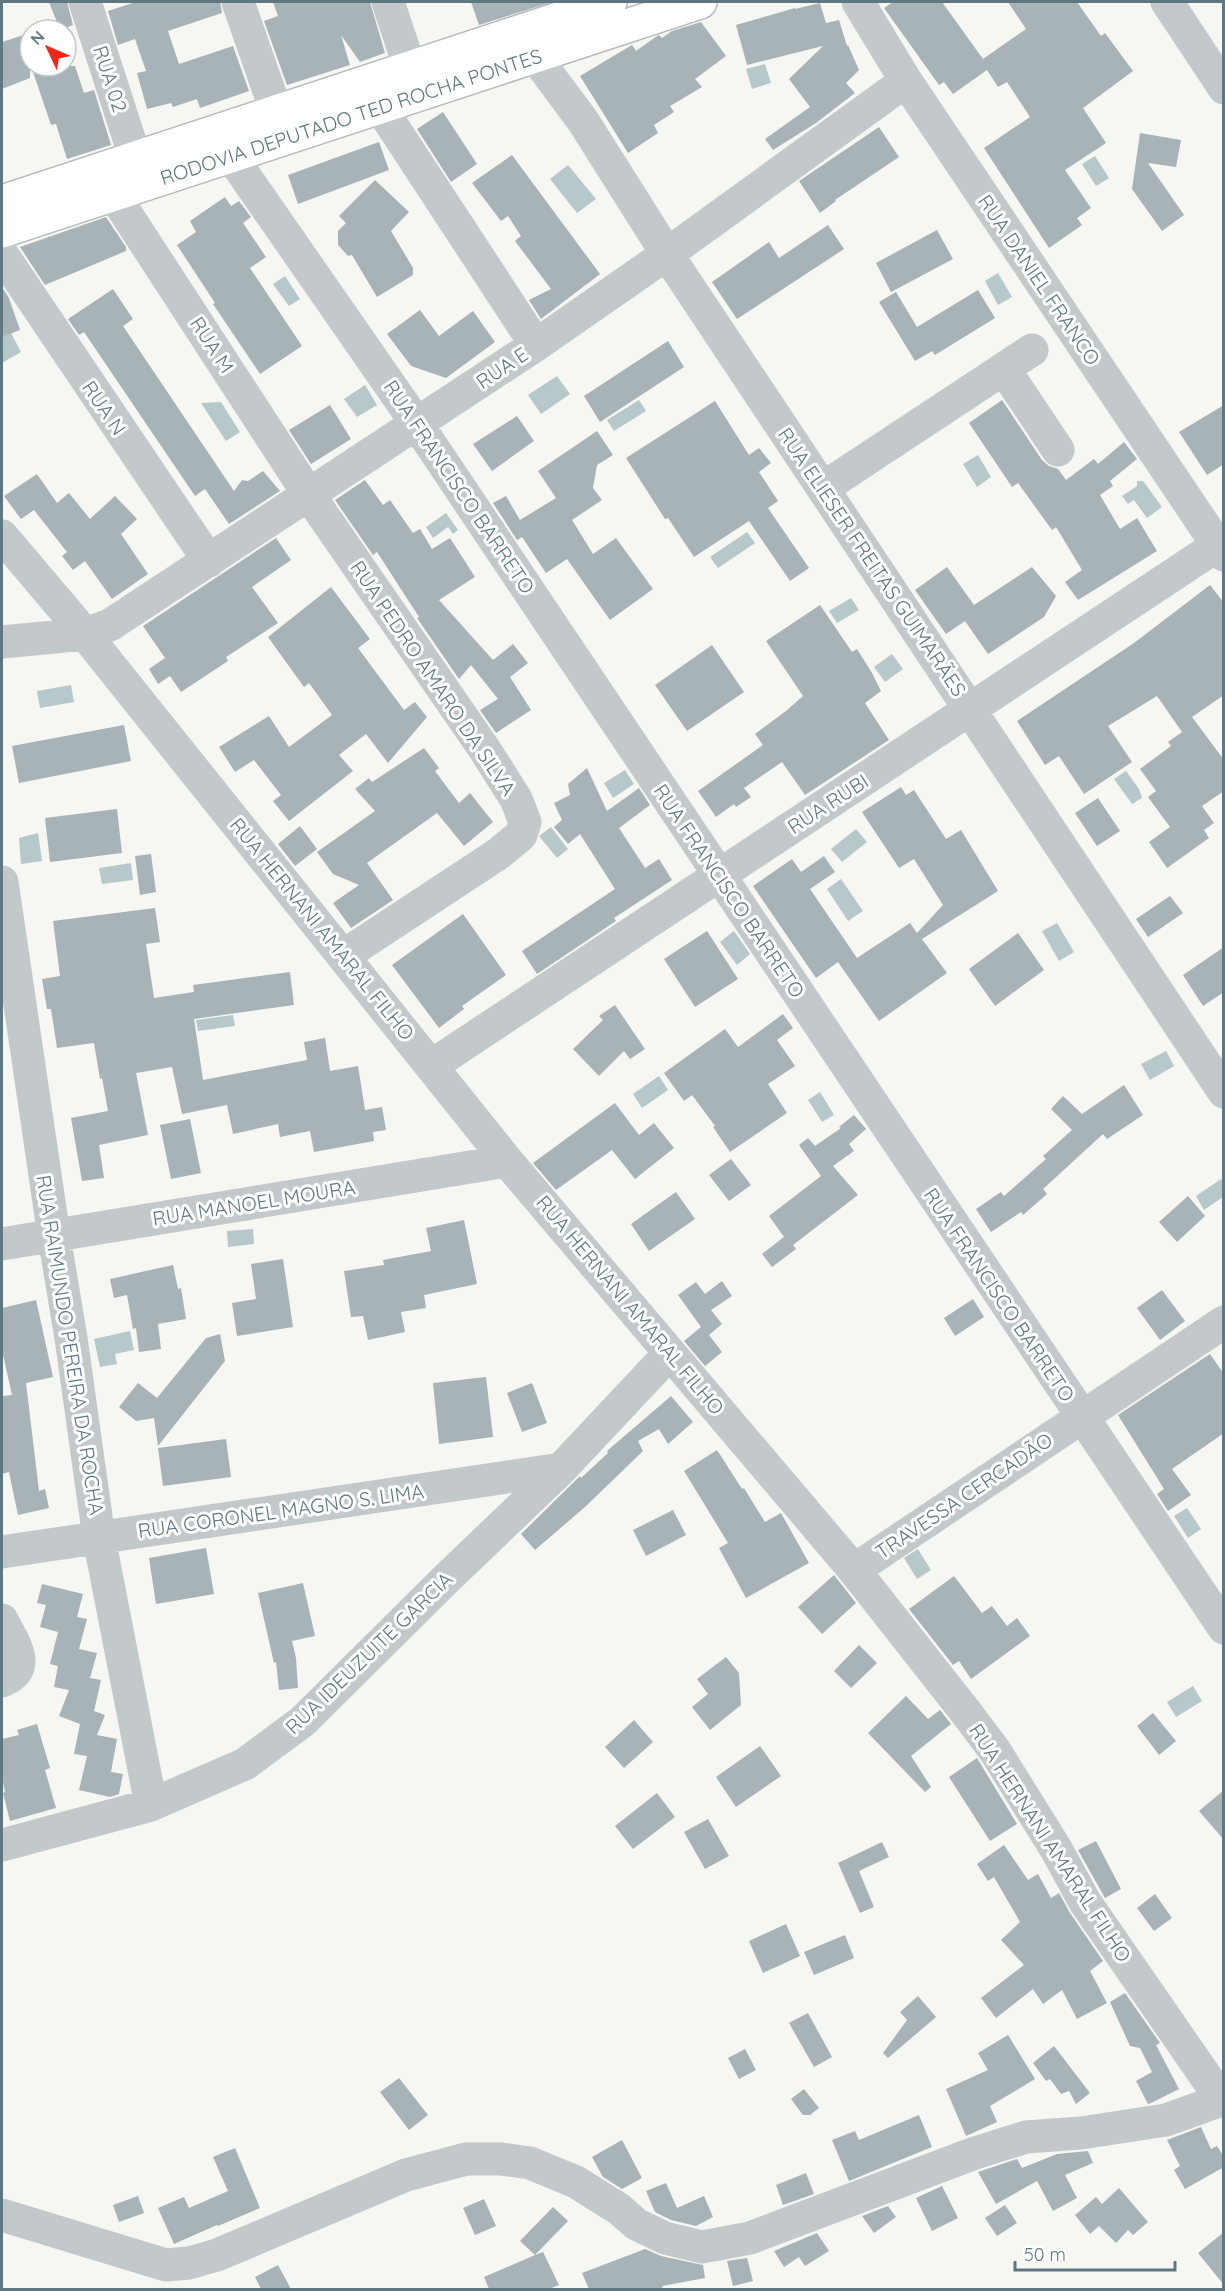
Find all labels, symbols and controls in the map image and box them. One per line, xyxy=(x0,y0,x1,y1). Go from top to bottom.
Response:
north arrow xyxy=(18,18,78,78)
text: N xyxy=(26,26,48,49)
street label: RUA 02 xyxy=(88,42,133,115)
street label: RODOVIA DEPUTADO TED ROCHA PONTES xyxy=(157,43,545,190)
street label: RUA DANIEL FRANCO xyxy=(973,190,1106,370)
street label: RUA M xyxy=(185,312,240,378)
street label: RUA E xyxy=(471,341,532,394)
street label: RUA FRANCISCO BARRETO xyxy=(379,375,540,598)
street label: RUA N xyxy=(77,376,132,440)
street label: RUA ELIESER FREITAS GUIMARÃES xyxy=(773,423,972,701)
street label: RUA PEDRO AMARO DA SILVA xyxy=(345,556,522,800)
street label: RUA RUBI xyxy=(783,768,873,839)
street label: RUA FRANCISCO BARRETO xyxy=(649,779,810,1002)
street label: RUA HERNANI AMARAL FILHO xyxy=(225,812,420,1045)
street label: RUA RAIMUNDO PEREIRA DA ROCHA xyxy=(31,1173,110,1517)
street label: RUA MANOEL MOURA xyxy=(151,1174,357,1231)
street label: RUA FRANCISCO BARRETO xyxy=(919,1183,1080,1406)
street label: RUA HERNANI AMARAL FILHO xyxy=(531,1190,730,1420)
street label: TRAVESSA CERCADÃO xyxy=(870,1427,1057,1564)
street label: RUA CORONEL MAGNO S. LIMA xyxy=(136,1478,426,1543)
street label: RUA IDEUZUITE GARCIA xyxy=(280,1566,458,1739)
street label: RUA HERNANI AMARAL FILHO xyxy=(964,1719,1137,1967)
scale bar xyxy=(1015,2234,1176,2272)
text: 50 m xyxy=(1024,2243,1066,2266)

